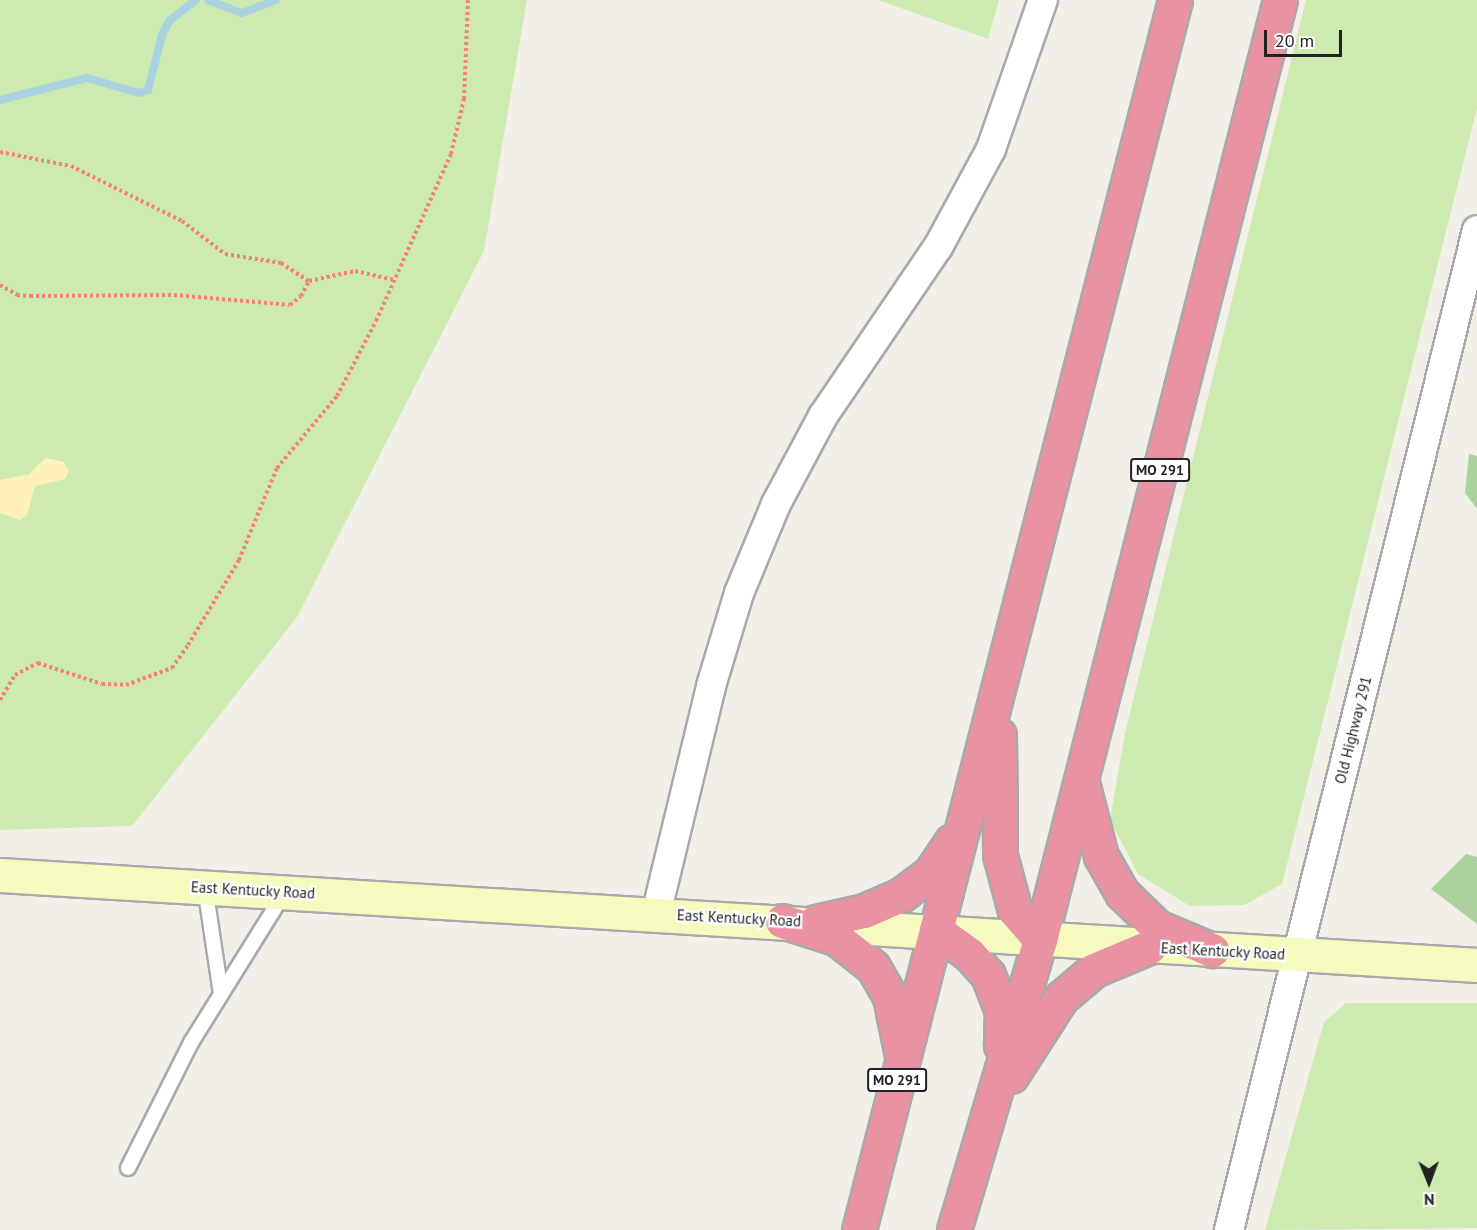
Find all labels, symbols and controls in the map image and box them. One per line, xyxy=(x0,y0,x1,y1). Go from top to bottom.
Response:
scale bar xyxy=(1267,18,1345,56)
text: 20 m xyxy=(1275,29,1314,52)
road number: MO 291 xyxy=(1130,459,1190,481)
street label: Old Highway 291 xyxy=(1331,674,1375,786)
street label: East Kentucky Road xyxy=(190,878,316,902)
street label: East Kentucky Road xyxy=(676,906,802,930)
street label: East Kentucky Road xyxy=(1160,939,1286,963)
road number: MO 291 xyxy=(867,1069,927,1091)
north arrow xyxy=(1399,1152,1459,1212)
text: N xyxy=(1424,1190,1435,1210)

